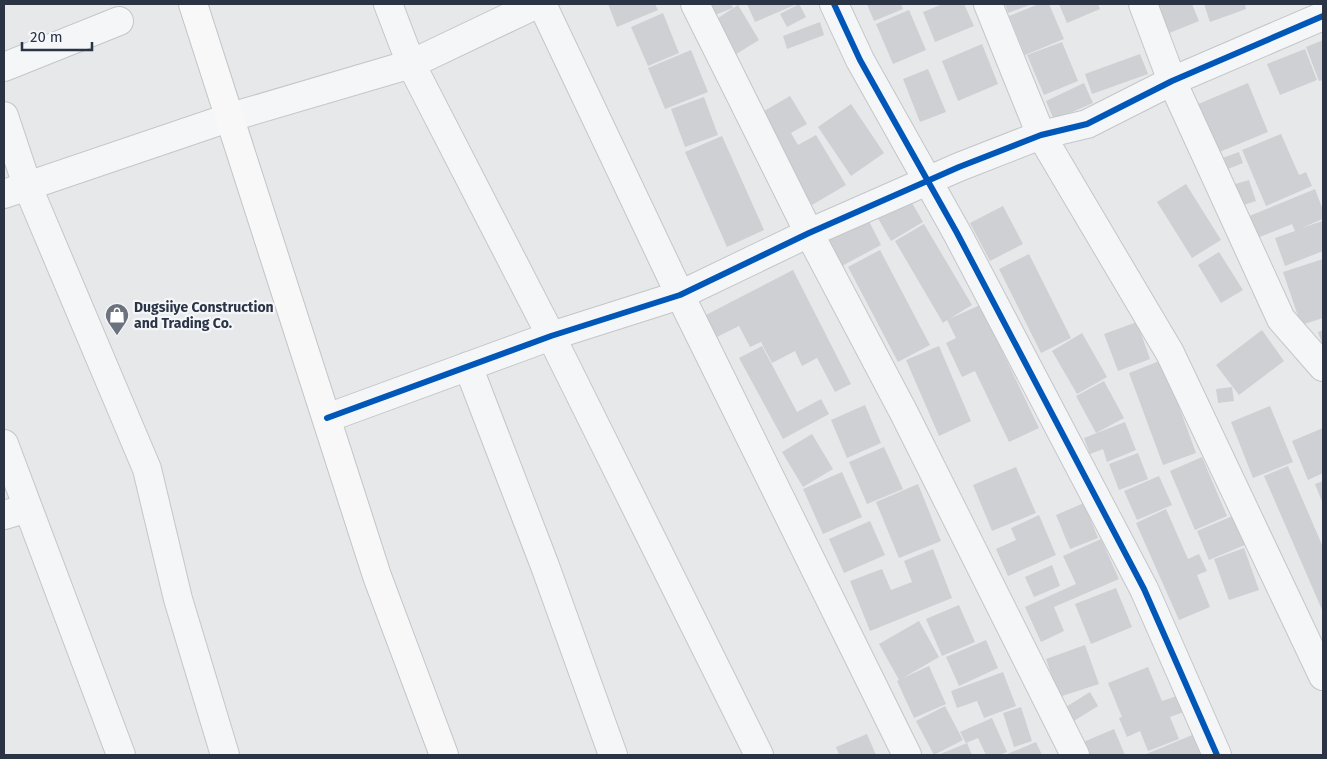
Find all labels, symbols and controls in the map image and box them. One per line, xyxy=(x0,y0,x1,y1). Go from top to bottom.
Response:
scale bar xyxy=(22,20,92,52)
text: 20 m xyxy=(30,28,63,46)
place label: Dugsiiye Construction and Trading Co. xyxy=(134,299,274,332)
shop icon: Dugsiiye Construction and Trading Co. xyxy=(104,302,130,336)

